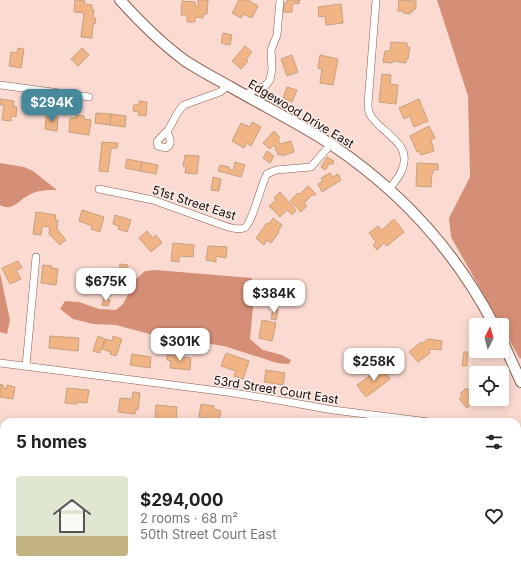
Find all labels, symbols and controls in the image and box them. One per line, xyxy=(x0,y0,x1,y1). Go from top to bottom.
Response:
street label: Edgewood Drive East xyxy=(246,76,357,151)
pin: $294K xyxy=(24,89,80,123)
text: $294K xyxy=(30,94,74,110)
street label: 51st Street East xyxy=(150,182,238,223)
pin: $675K xyxy=(78,268,134,302)
text: $675K xyxy=(85,273,127,289)
pin: $384K xyxy=(246,280,302,314)
text: $384K xyxy=(252,285,296,301)
north arrow xyxy=(469,318,509,358)
map controls xyxy=(469,318,509,406)
pin: $301K xyxy=(152,328,208,362)
text: $301K xyxy=(160,333,200,349)
pin: $258K xyxy=(346,348,402,382)
text: $258K xyxy=(353,353,395,369)
button: locate xyxy=(469,366,509,406)
street label: 53rd Street Court East xyxy=(213,372,340,407)
icon: filters xyxy=(483,431,505,453)
text: 5 homes xyxy=(16,432,87,452)
text: $294,000 xyxy=(140,490,223,510)
icon: home xyxy=(48,492,96,540)
icon: heart xyxy=(483,505,505,527)
text: 2 rooms · 68 m² xyxy=(140,510,238,526)
text: 50th Street Court East xyxy=(140,526,276,542)

